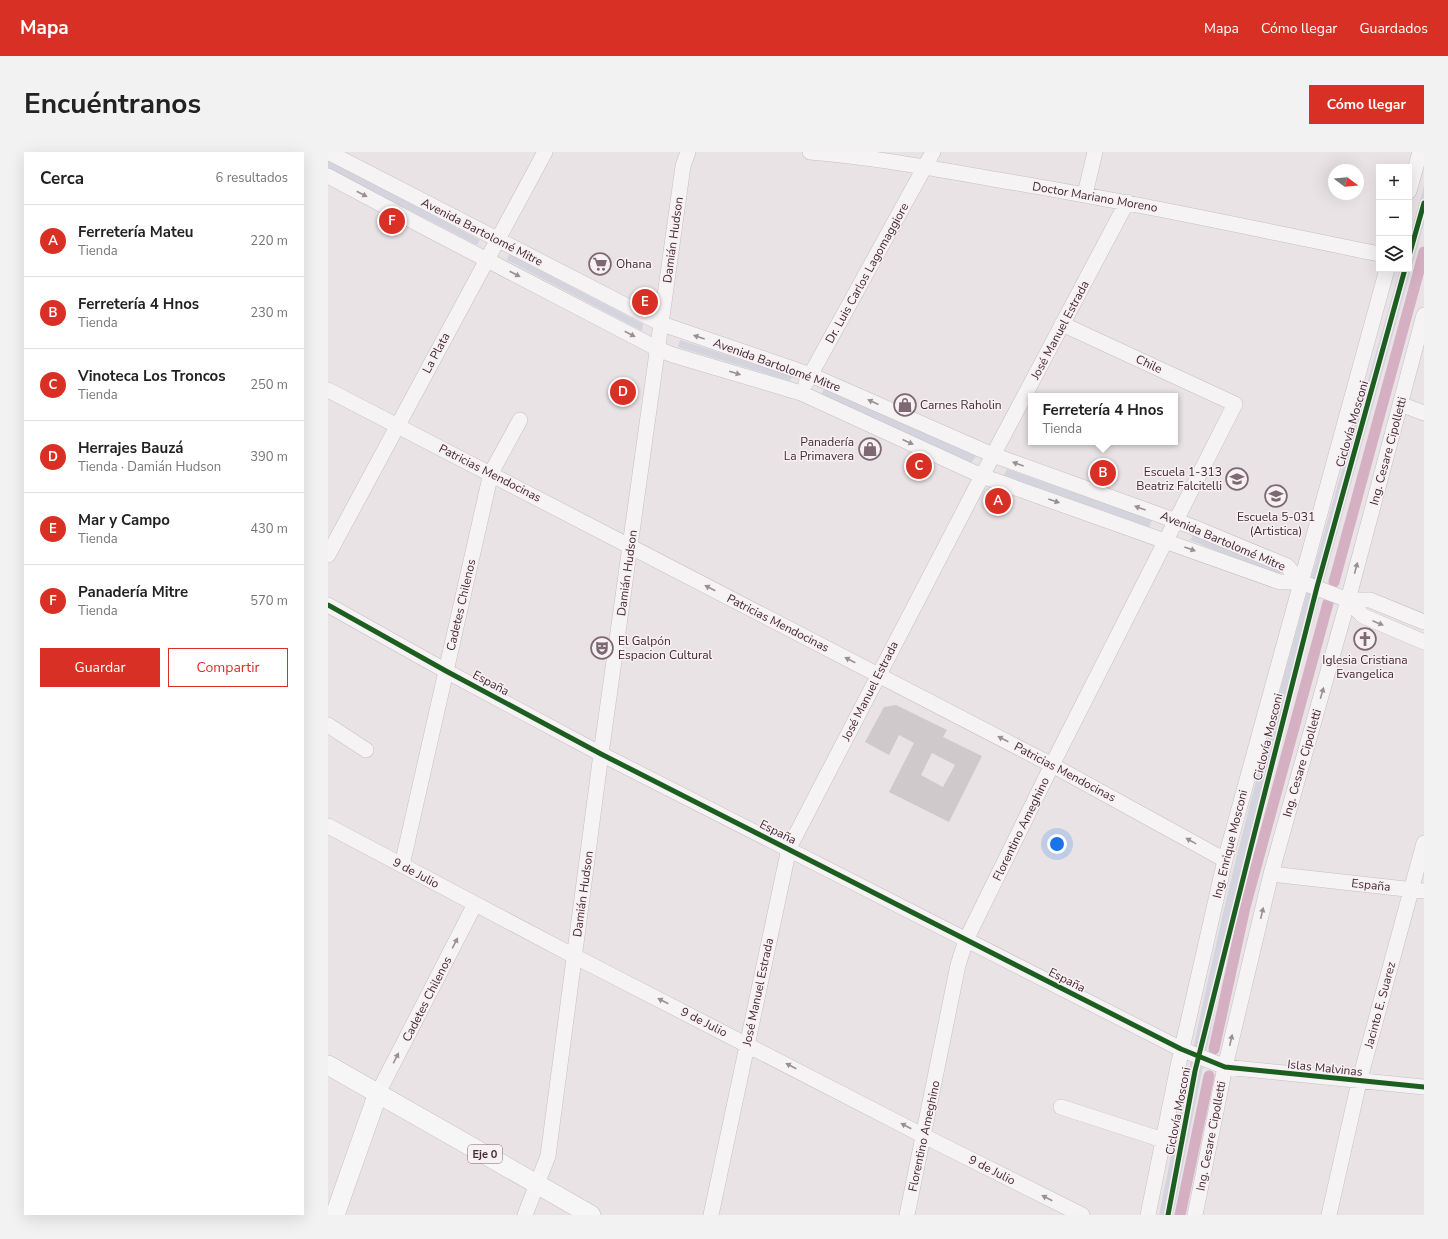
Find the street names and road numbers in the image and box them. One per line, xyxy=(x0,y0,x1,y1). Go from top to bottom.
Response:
street label: Doctor Mariano Moreno xyxy=(1031,178,1159,216)
street label: Avenida Bartolomé Mitre xyxy=(418,194,546,270)
street label: Damián Hudson xyxy=(659,196,687,284)
street label: Dr. Luis Carlos Lagomaggiore xyxy=(822,200,912,346)
street label: José Manuel Estrada xyxy=(1027,278,1093,383)
street label: La Plata xyxy=(419,330,453,376)
street label: Avenida Bartolomé Mitre xyxy=(711,334,843,396)
street label: Chile xyxy=(1133,351,1165,377)
street label: Ciclovía Mosconi xyxy=(1332,379,1372,469)
street label: Ing. Cesare Cipolletti xyxy=(1366,395,1410,507)
street label: Patricias Mendocinas xyxy=(436,440,544,506)
street label: Avenida Bartolomé Mitre xyxy=(1158,507,1288,575)
street label: Damián Hudson xyxy=(613,529,641,617)
street label: Cadetes Chilenos xyxy=(443,557,479,653)
street label: Patricias Mendocinas xyxy=(724,590,832,656)
street label: José Manuel Estrada xyxy=(838,638,902,744)
street label: España xyxy=(470,667,512,699)
street label: Ciclovía Mosconi xyxy=(1249,692,1287,782)
street label: Ing. Cesare Cipolletti xyxy=(1279,707,1325,819)
street label: Patricias Mendocinas xyxy=(1011,738,1119,806)
street label: Florentino Ameghino xyxy=(989,774,1053,883)
street label: Ing. Enrique Mosconi xyxy=(1209,788,1251,900)
street label: España xyxy=(757,816,799,848)
street label: Damián Hudson xyxy=(569,850,597,938)
street label: 9 de Julio xyxy=(390,854,442,892)
street label: España xyxy=(1351,875,1391,895)
street label: José Manuel Estrada xyxy=(739,937,777,1048)
street label: Cadetes Chilenos xyxy=(399,953,456,1044)
street label: Jacinto E. Suarez xyxy=(1361,960,1399,1051)
street label: España xyxy=(1046,964,1088,996)
street label: 9 de Julio xyxy=(678,1003,730,1041)
street label: Islas Malvinas xyxy=(1287,1056,1364,1080)
street label: Ciclovía Mosconi xyxy=(1162,1066,1194,1156)
street label: Florentino Ameghino xyxy=(904,1079,944,1193)
street label: Ing. Cesare Cipolletti xyxy=(1193,1080,1229,1192)
road number: Eje 0 xyxy=(468,1145,502,1163)
street label: 9 de Julio xyxy=(966,1151,1018,1189)

